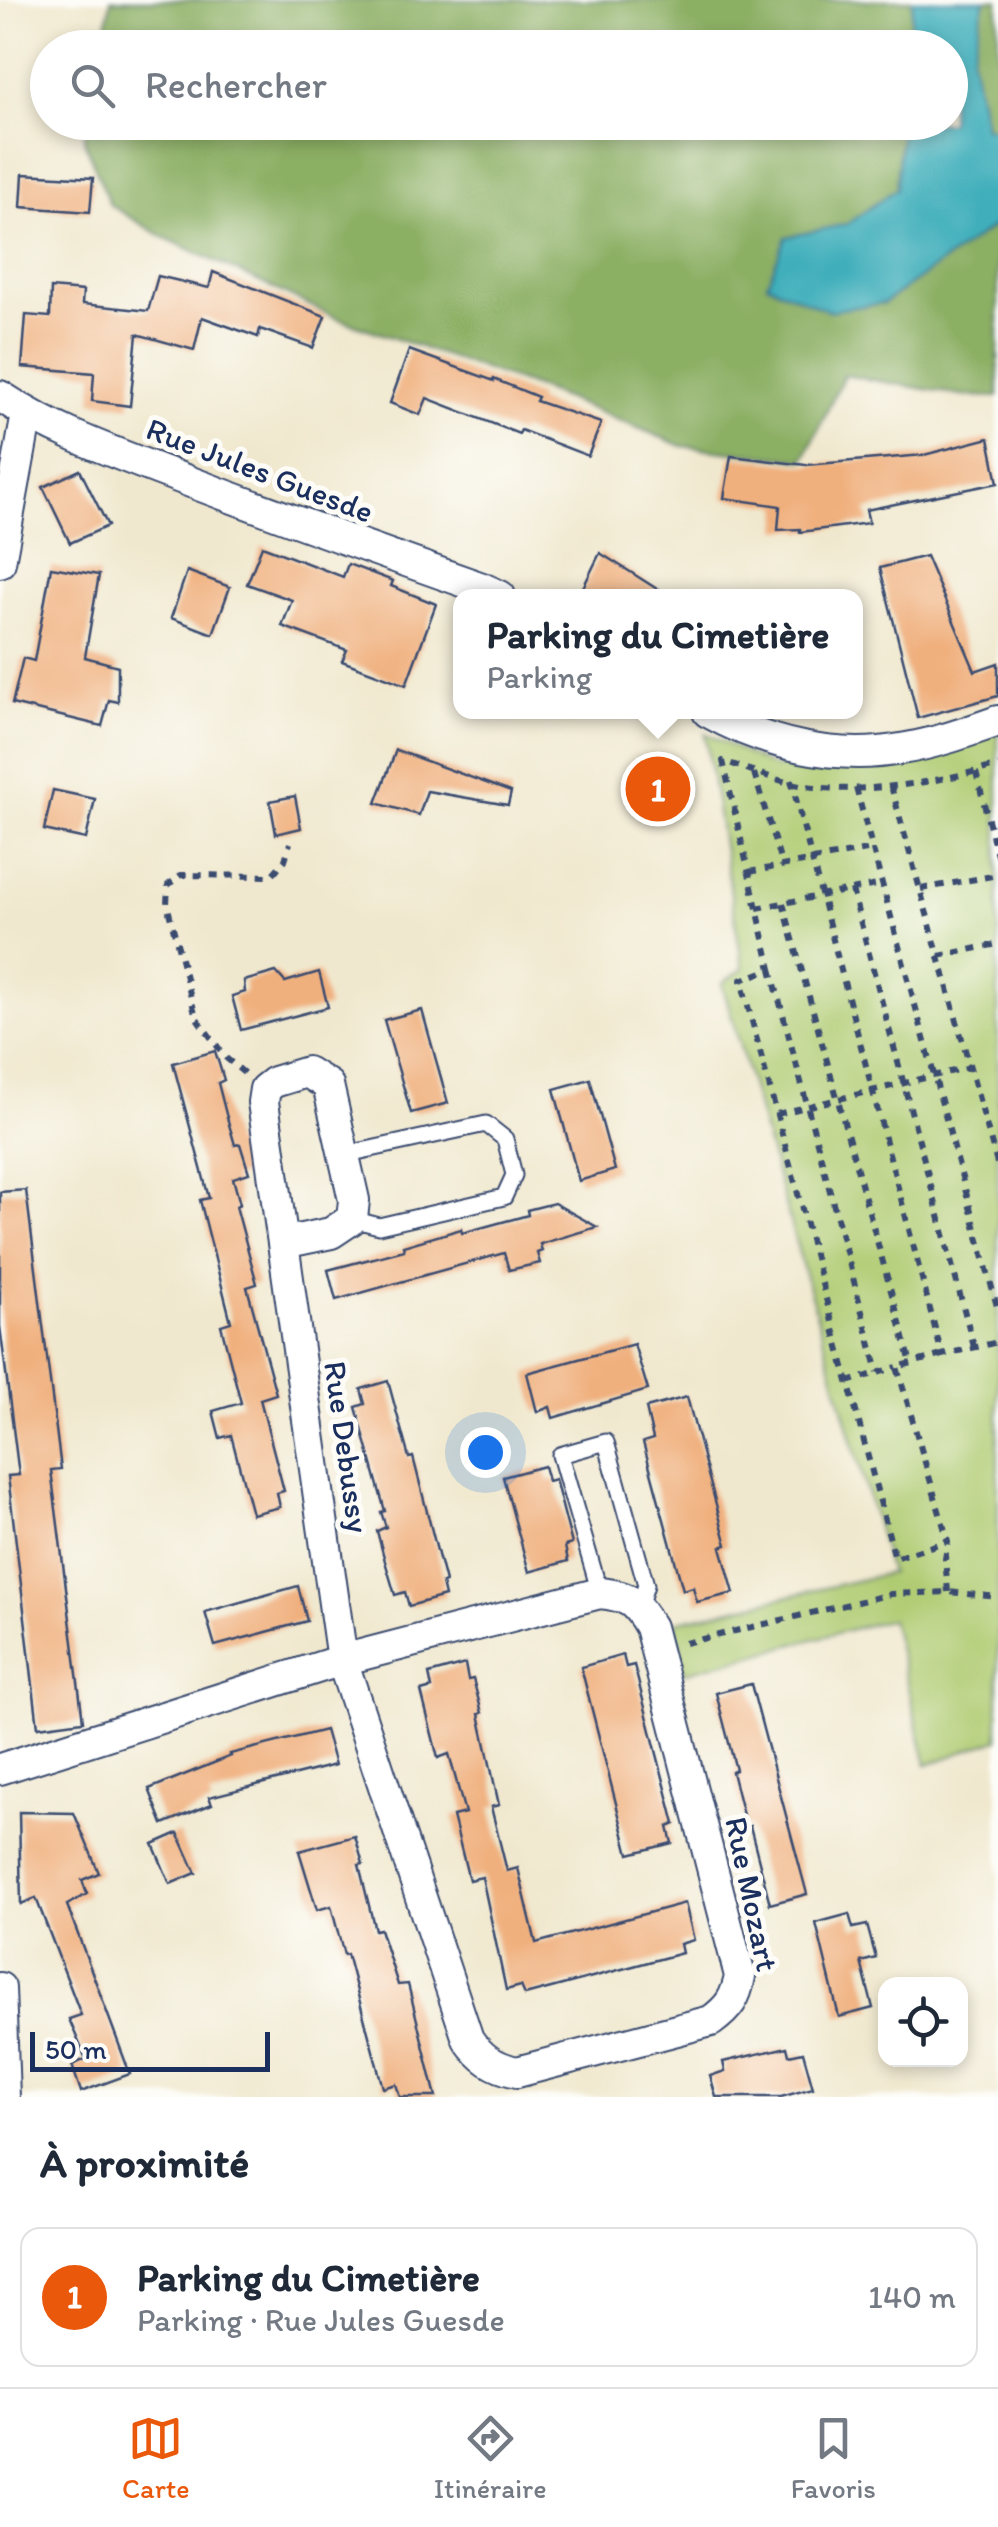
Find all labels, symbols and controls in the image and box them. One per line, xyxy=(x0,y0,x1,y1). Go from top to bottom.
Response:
search box xyxy=(30,30,968,140)
icon: search xyxy=(65,58,120,113)
text: Rechercher xyxy=(145,62,327,108)
street label: Rue Jules Guesde xyxy=(141,409,379,531)
popup xyxy=(453,589,863,719)
text: Parking du Cimetière xyxy=(487,612,829,658)
text: Parking xyxy=(487,658,592,696)
pin: 1 xyxy=(626,752,690,826)
street label: Rue Debussy xyxy=(316,1359,378,1535)
your location xyxy=(460,1427,511,1478)
street label: Rue Mozart xyxy=(717,1813,787,1975)
map controls xyxy=(878,1977,968,2067)
button: locate xyxy=(878,1977,968,2067)
scale bar xyxy=(30,2027,270,2072)
text: 50 m xyxy=(45,2032,107,2066)
text: À proximité xyxy=(40,2137,249,2188)
text: Parking du Cimetière xyxy=(137,2255,480,2301)
text: 1 xyxy=(67,2278,82,2316)
text: 140 m xyxy=(868,2278,956,2316)
text: Parking · Rue Jules Guesde xyxy=(137,2301,505,2339)
tab: Carte xyxy=(122,2411,190,2505)
tab: Itinéraire xyxy=(434,2411,547,2505)
tab: Favoris xyxy=(791,2411,876,2505)

